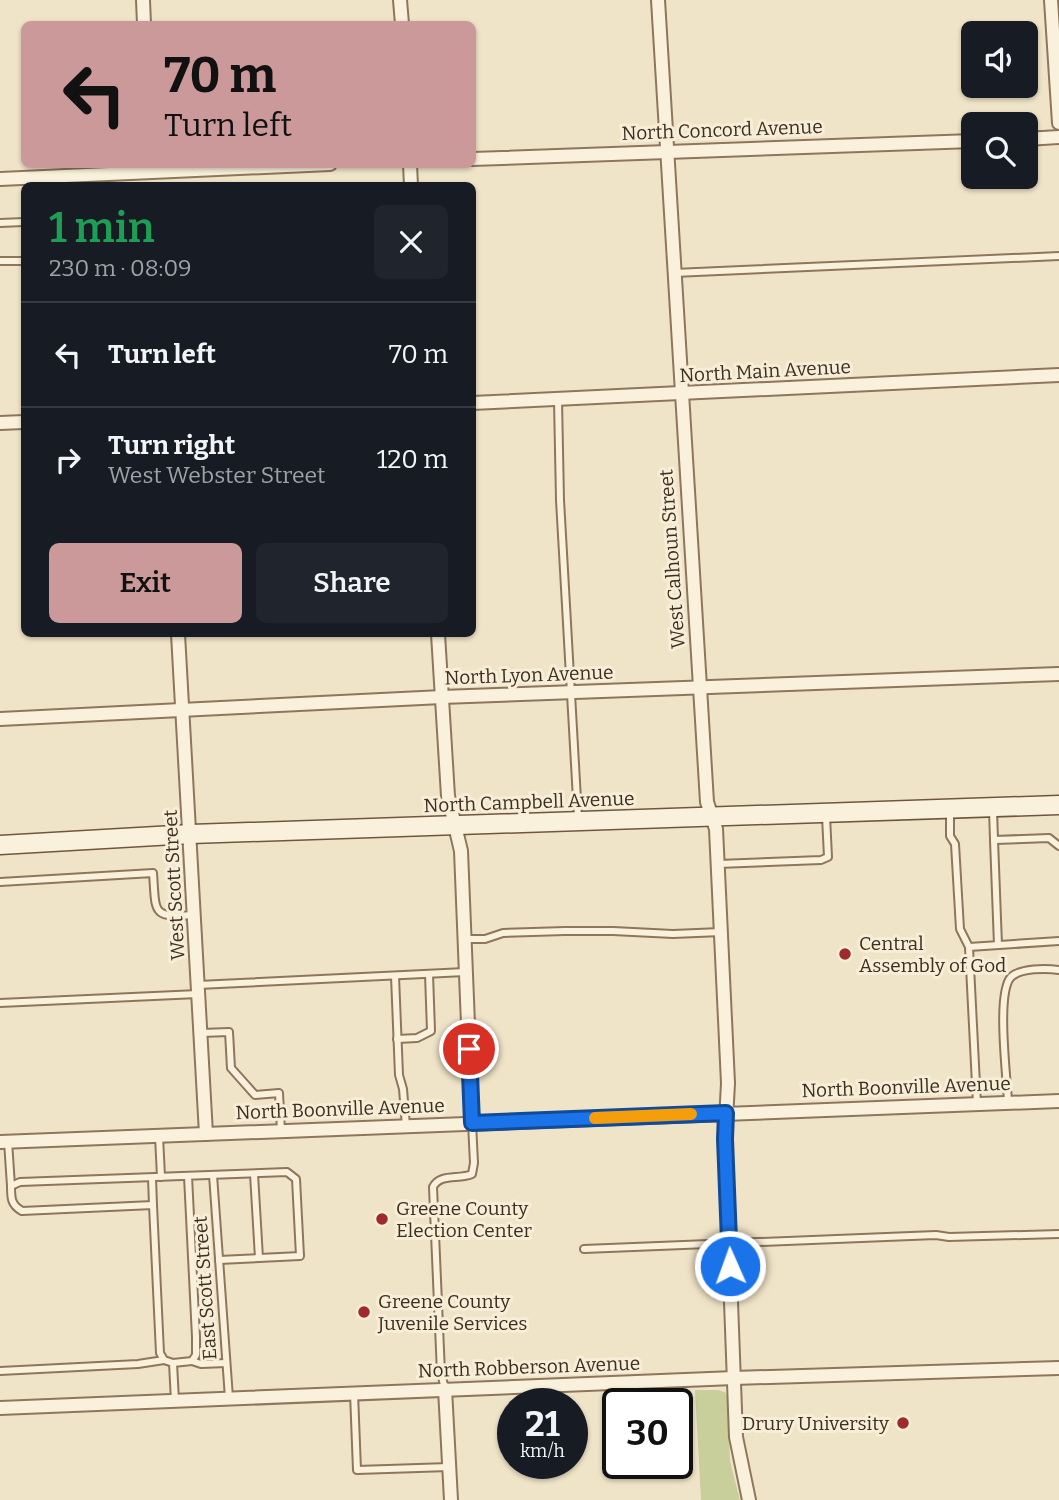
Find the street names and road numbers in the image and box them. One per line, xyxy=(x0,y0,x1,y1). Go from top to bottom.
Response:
street label: North Concord Avenue xyxy=(621,115,823,145)
street label: North Main Avenue xyxy=(679,355,851,387)
street label: West Calhoun Street xyxy=(654,468,690,650)
street label: North Lyon Avenue xyxy=(444,661,614,689)
street label: North Campbell Avenue xyxy=(423,787,635,817)
street label: West Scott Street xyxy=(159,809,189,961)
street label: North Boonville Avenue xyxy=(801,1072,1011,1102)
street label: North Boonville Avenue xyxy=(235,1094,445,1124)
street label: East Scott Street xyxy=(188,1215,222,1361)
street label: North Robberson Avenue xyxy=(417,1352,641,1382)

